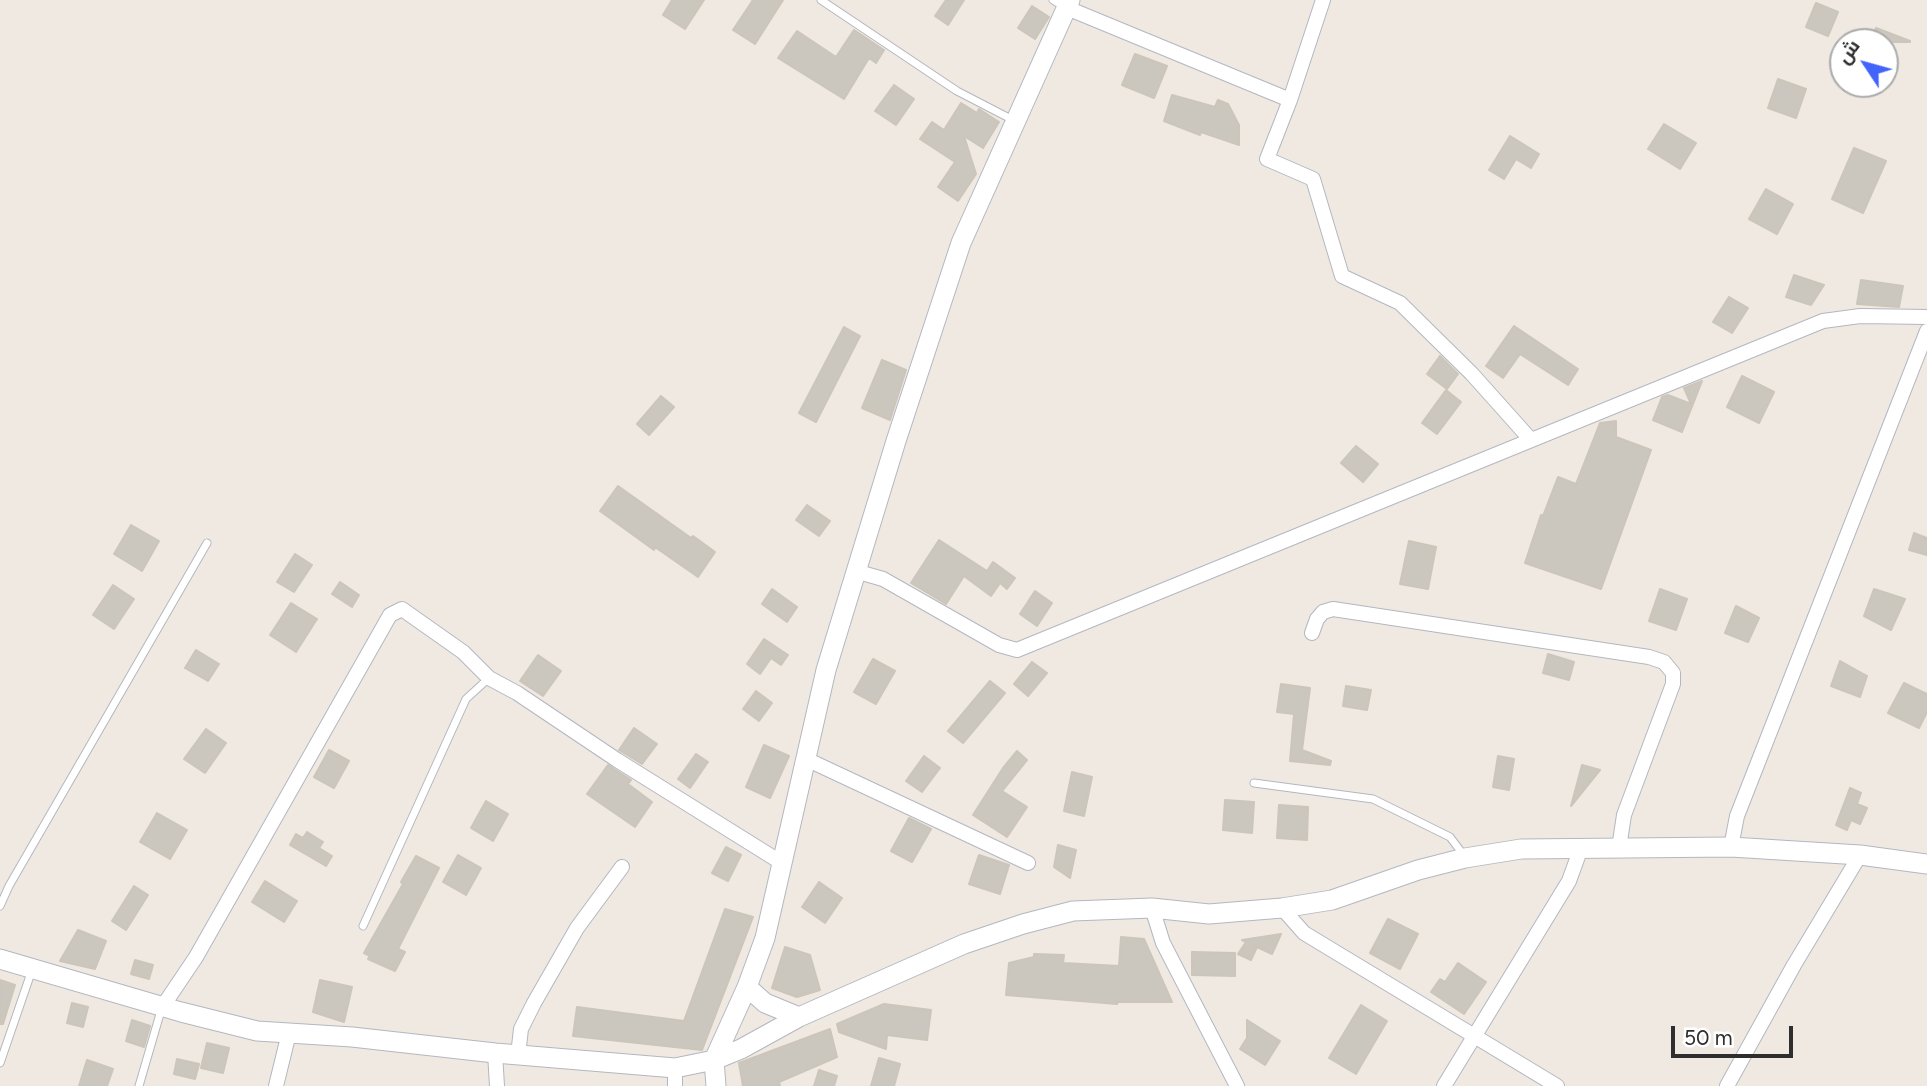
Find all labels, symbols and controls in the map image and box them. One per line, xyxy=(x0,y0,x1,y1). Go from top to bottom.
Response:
north arrow xyxy=(1829,28,1899,98)
text: ش xyxy=(1832,35,1865,68)
scale bar xyxy=(1675,1012,1798,1056)
text: 50 m xyxy=(1684,1025,1733,1050)

